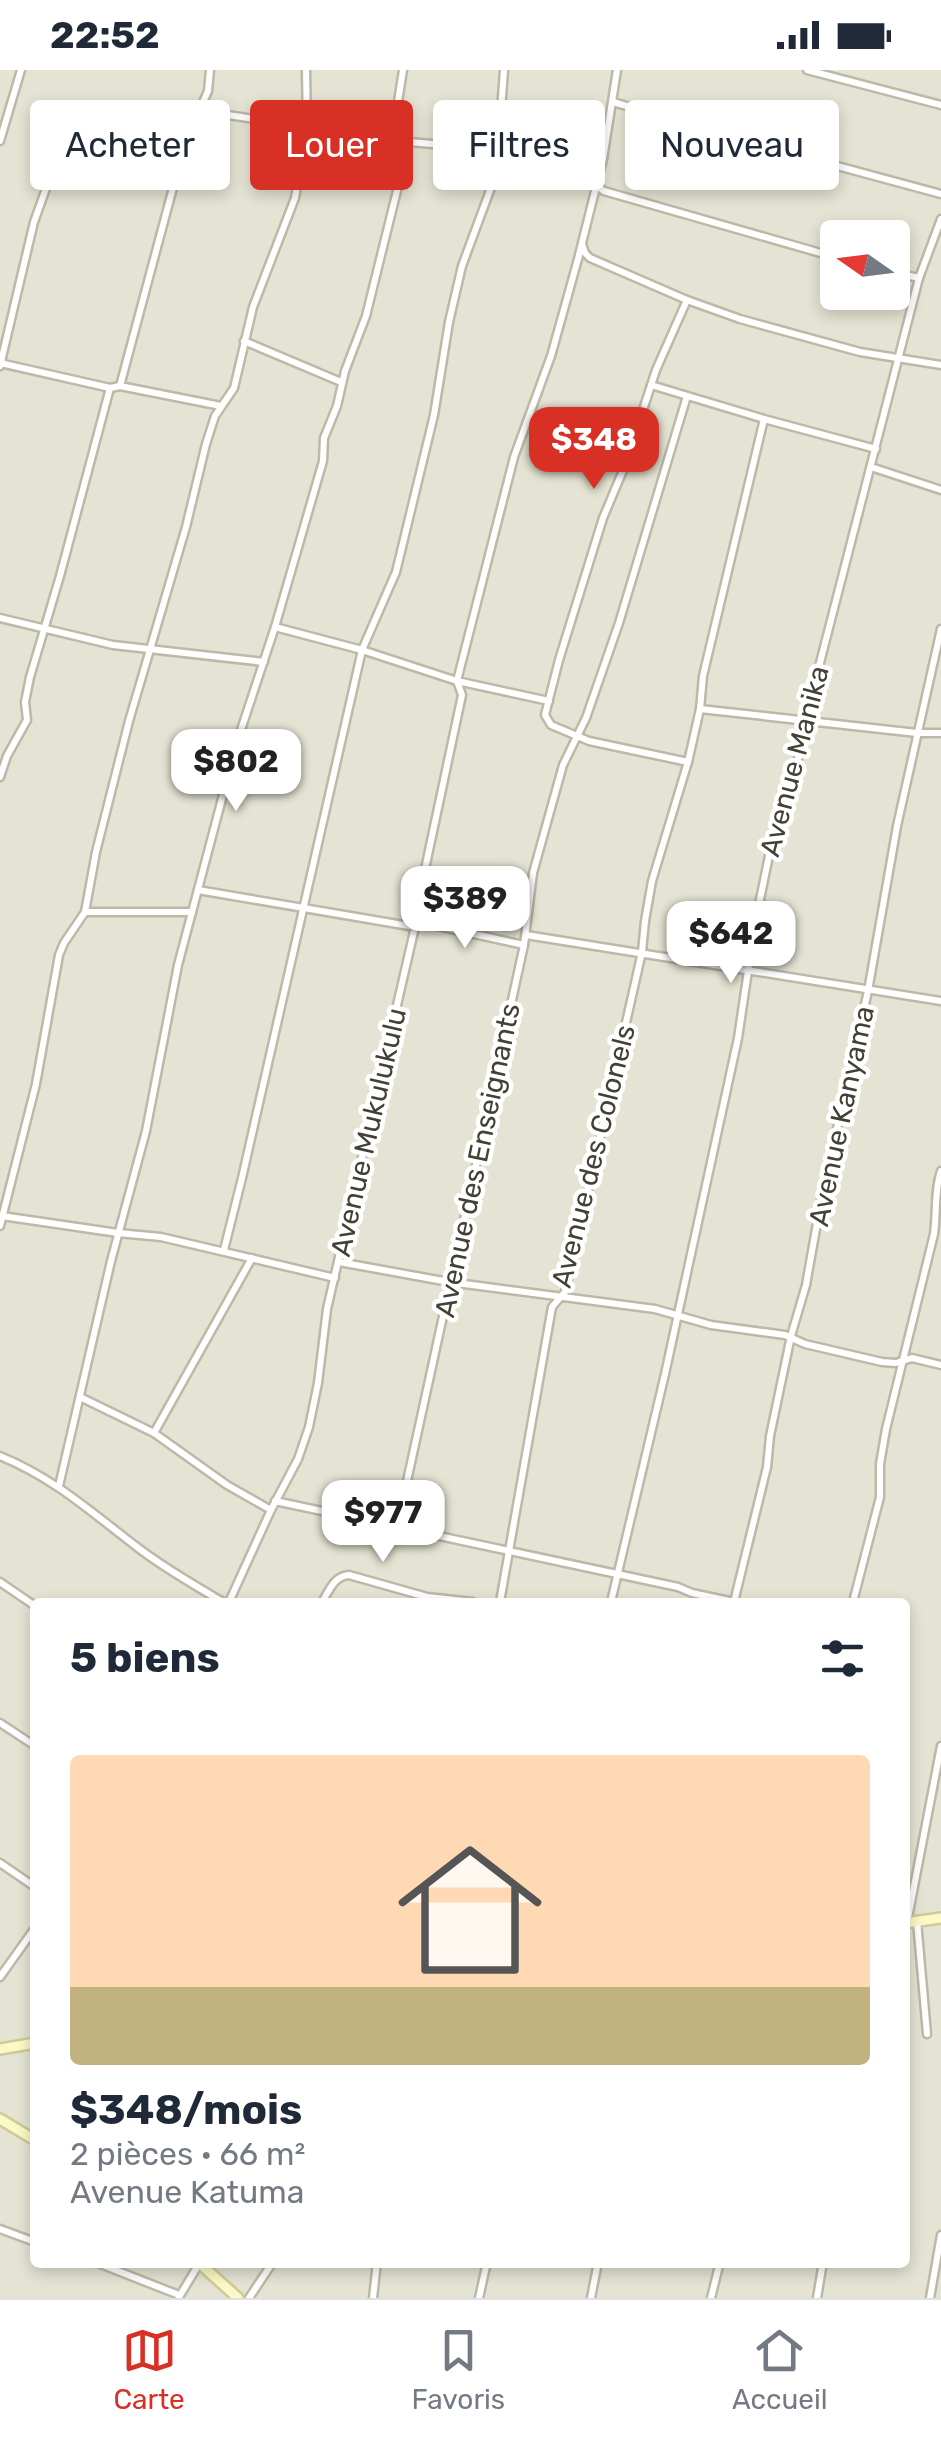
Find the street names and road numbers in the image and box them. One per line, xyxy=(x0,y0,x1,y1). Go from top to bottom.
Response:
street label: Avenue Manika xyxy=(753,662,836,860)
street label: Avenue des Enseignants xyxy=(428,1000,527,1320)
street label: Avenue Kanyama xyxy=(802,1003,881,1229)
street label: Avenue Mukulukulu xyxy=(324,1005,413,1260)
street label: Avenue des Colonels xyxy=(545,1021,642,1291)

